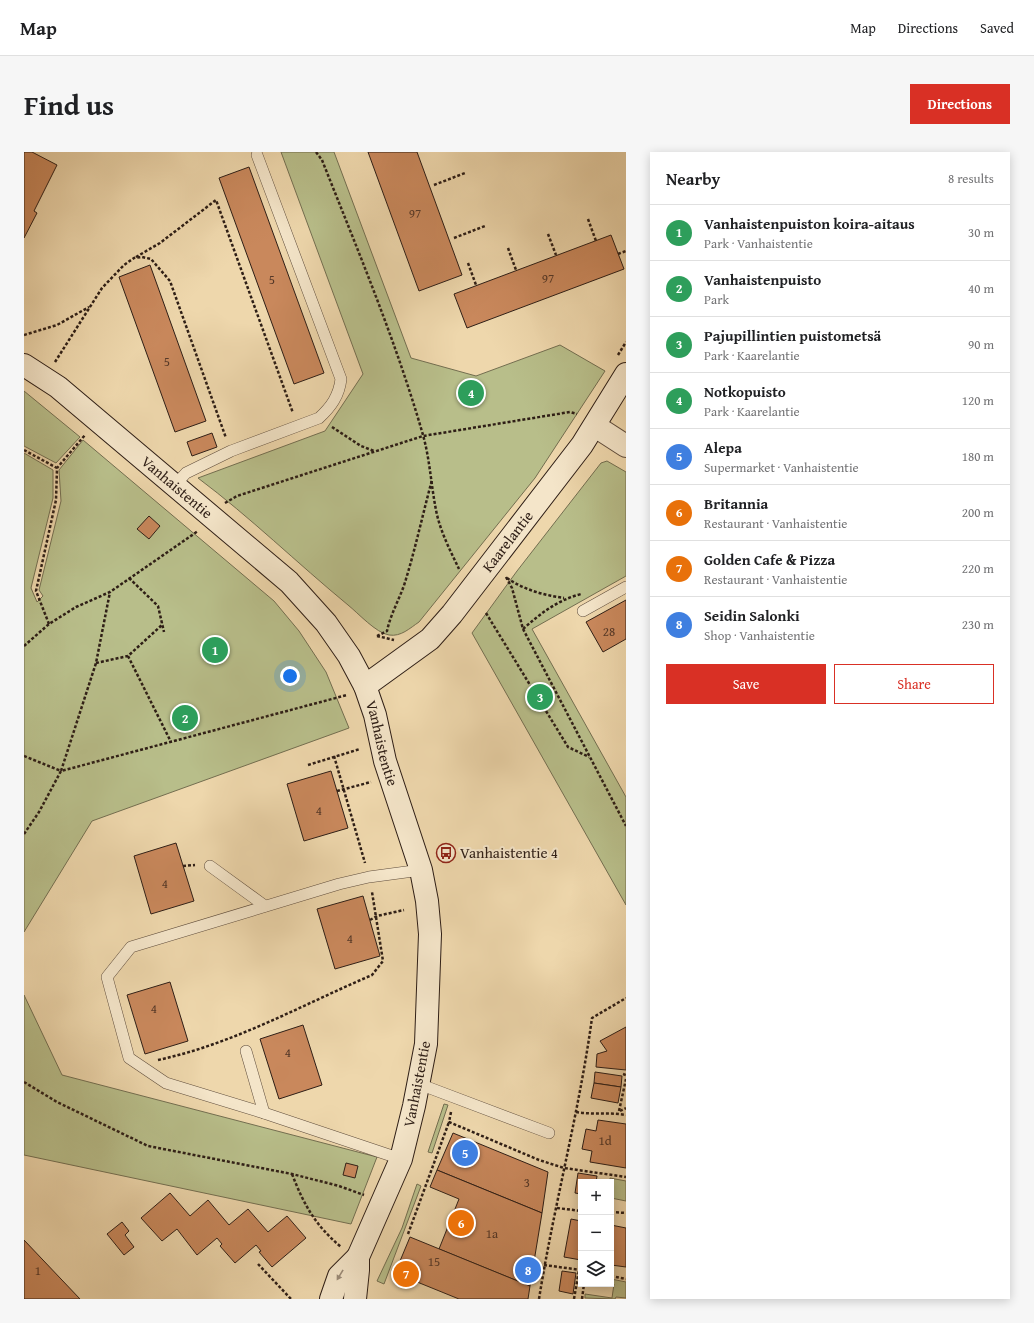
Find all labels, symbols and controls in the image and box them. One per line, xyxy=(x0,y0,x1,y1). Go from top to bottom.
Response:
text: Map xyxy=(20,14,57,42)
text: Map xyxy=(850,18,876,38)
text: Directions xyxy=(898,18,958,38)
text: Saved xyxy=(980,18,1014,38)
text: Find us xyxy=(24,84,114,125)
button: Directions xyxy=(910,84,1010,124)
text: Nearby xyxy=(666,166,720,191)
text: 8 results xyxy=(948,169,994,188)
house number: 97 xyxy=(409,204,421,223)
text: Vanhaistenpuiston koira-aitaus xyxy=(704,213,915,234)
text: 1 xyxy=(676,223,682,242)
text: 30 m xyxy=(968,223,994,242)
text: Park · Vanhaistentie xyxy=(704,234,813,253)
house number: 97 xyxy=(542,269,554,288)
text: Vanhaistenpuisto xyxy=(704,269,821,290)
house number: 5 xyxy=(269,270,275,289)
text: 2 xyxy=(676,279,682,298)
text: 40 m xyxy=(968,279,994,298)
text: Park xyxy=(704,290,729,309)
text: Pajupillintien puistometsä xyxy=(704,325,881,346)
text: 3 xyxy=(676,335,682,354)
text: 90 m xyxy=(968,335,994,354)
text: Park · Kaarelantie xyxy=(704,346,800,365)
house number: 5 xyxy=(164,352,170,371)
pin: 4 xyxy=(458,378,484,408)
text: Notkopuisto xyxy=(704,381,786,402)
text: 4 xyxy=(676,391,682,410)
text: 120 m xyxy=(962,391,994,410)
text: Park · Kaarelantie xyxy=(704,402,800,421)
text: Alepa xyxy=(704,437,742,458)
text: 5 xyxy=(676,447,682,466)
text: 180 m xyxy=(962,447,994,466)
street label: Vanhaistentie xyxy=(137,451,217,523)
text: Supermarket · Vanhaistentie xyxy=(704,458,859,477)
text: Britannia xyxy=(704,493,768,514)
text: 6 xyxy=(676,503,682,522)
text: 200 m xyxy=(962,503,994,522)
street label: Kaarelantie xyxy=(477,506,538,576)
text: Restaurant · Vanhaistentie xyxy=(704,514,847,533)
text: Golden Cafe & Pizza xyxy=(704,549,835,570)
text: 7 xyxy=(676,559,682,578)
text: 220 m xyxy=(962,559,994,578)
text: Restaurant · Vanhaistentie xyxy=(704,570,847,589)
text: Seidin Salonki xyxy=(704,605,800,626)
text: 8 xyxy=(676,615,682,634)
text: 230 m xyxy=(962,615,994,634)
house number: 28 xyxy=(603,622,615,641)
text: Shop · Vanhaistentie xyxy=(704,626,815,645)
pin: 1 xyxy=(202,635,228,665)
button: Save xyxy=(666,664,826,704)
button: Share xyxy=(834,664,994,704)
your location xyxy=(280,666,300,686)
pin: 3 xyxy=(527,682,553,712)
street label: Vanhaistentie xyxy=(361,698,404,789)
pin: 2 xyxy=(172,703,198,733)
house number: 4 xyxy=(316,801,322,820)
bus stop icon: Vanhaistentie 4 xyxy=(435,842,457,864)
place label: Vanhaistentie 4 xyxy=(460,842,558,863)
house number: 4 xyxy=(162,874,168,893)
house number: 4 xyxy=(347,929,353,948)
house number: 4 xyxy=(151,999,157,1018)
street label: Vanhaistentie xyxy=(398,1039,435,1129)
house number: 4 xyxy=(285,1043,291,1062)
house number: 1d xyxy=(598,1131,612,1150)
pin: 5 xyxy=(452,1138,478,1168)
house number: 3 xyxy=(524,1173,530,1192)
map controls xyxy=(578,1179,614,1287)
button: + xyxy=(578,1179,614,1215)
pin: 6 xyxy=(448,1208,474,1238)
button: − xyxy=(578,1215,614,1251)
house number: 1a xyxy=(486,1224,499,1243)
button: layers xyxy=(578,1251,614,1287)
house number: 15 xyxy=(428,1252,440,1271)
pin: 8 xyxy=(515,1255,541,1285)
pin: 7 xyxy=(393,1259,419,1289)
house number: 1 xyxy=(35,1261,41,1280)
one-way arrow xyxy=(337,1269,344,1281)

